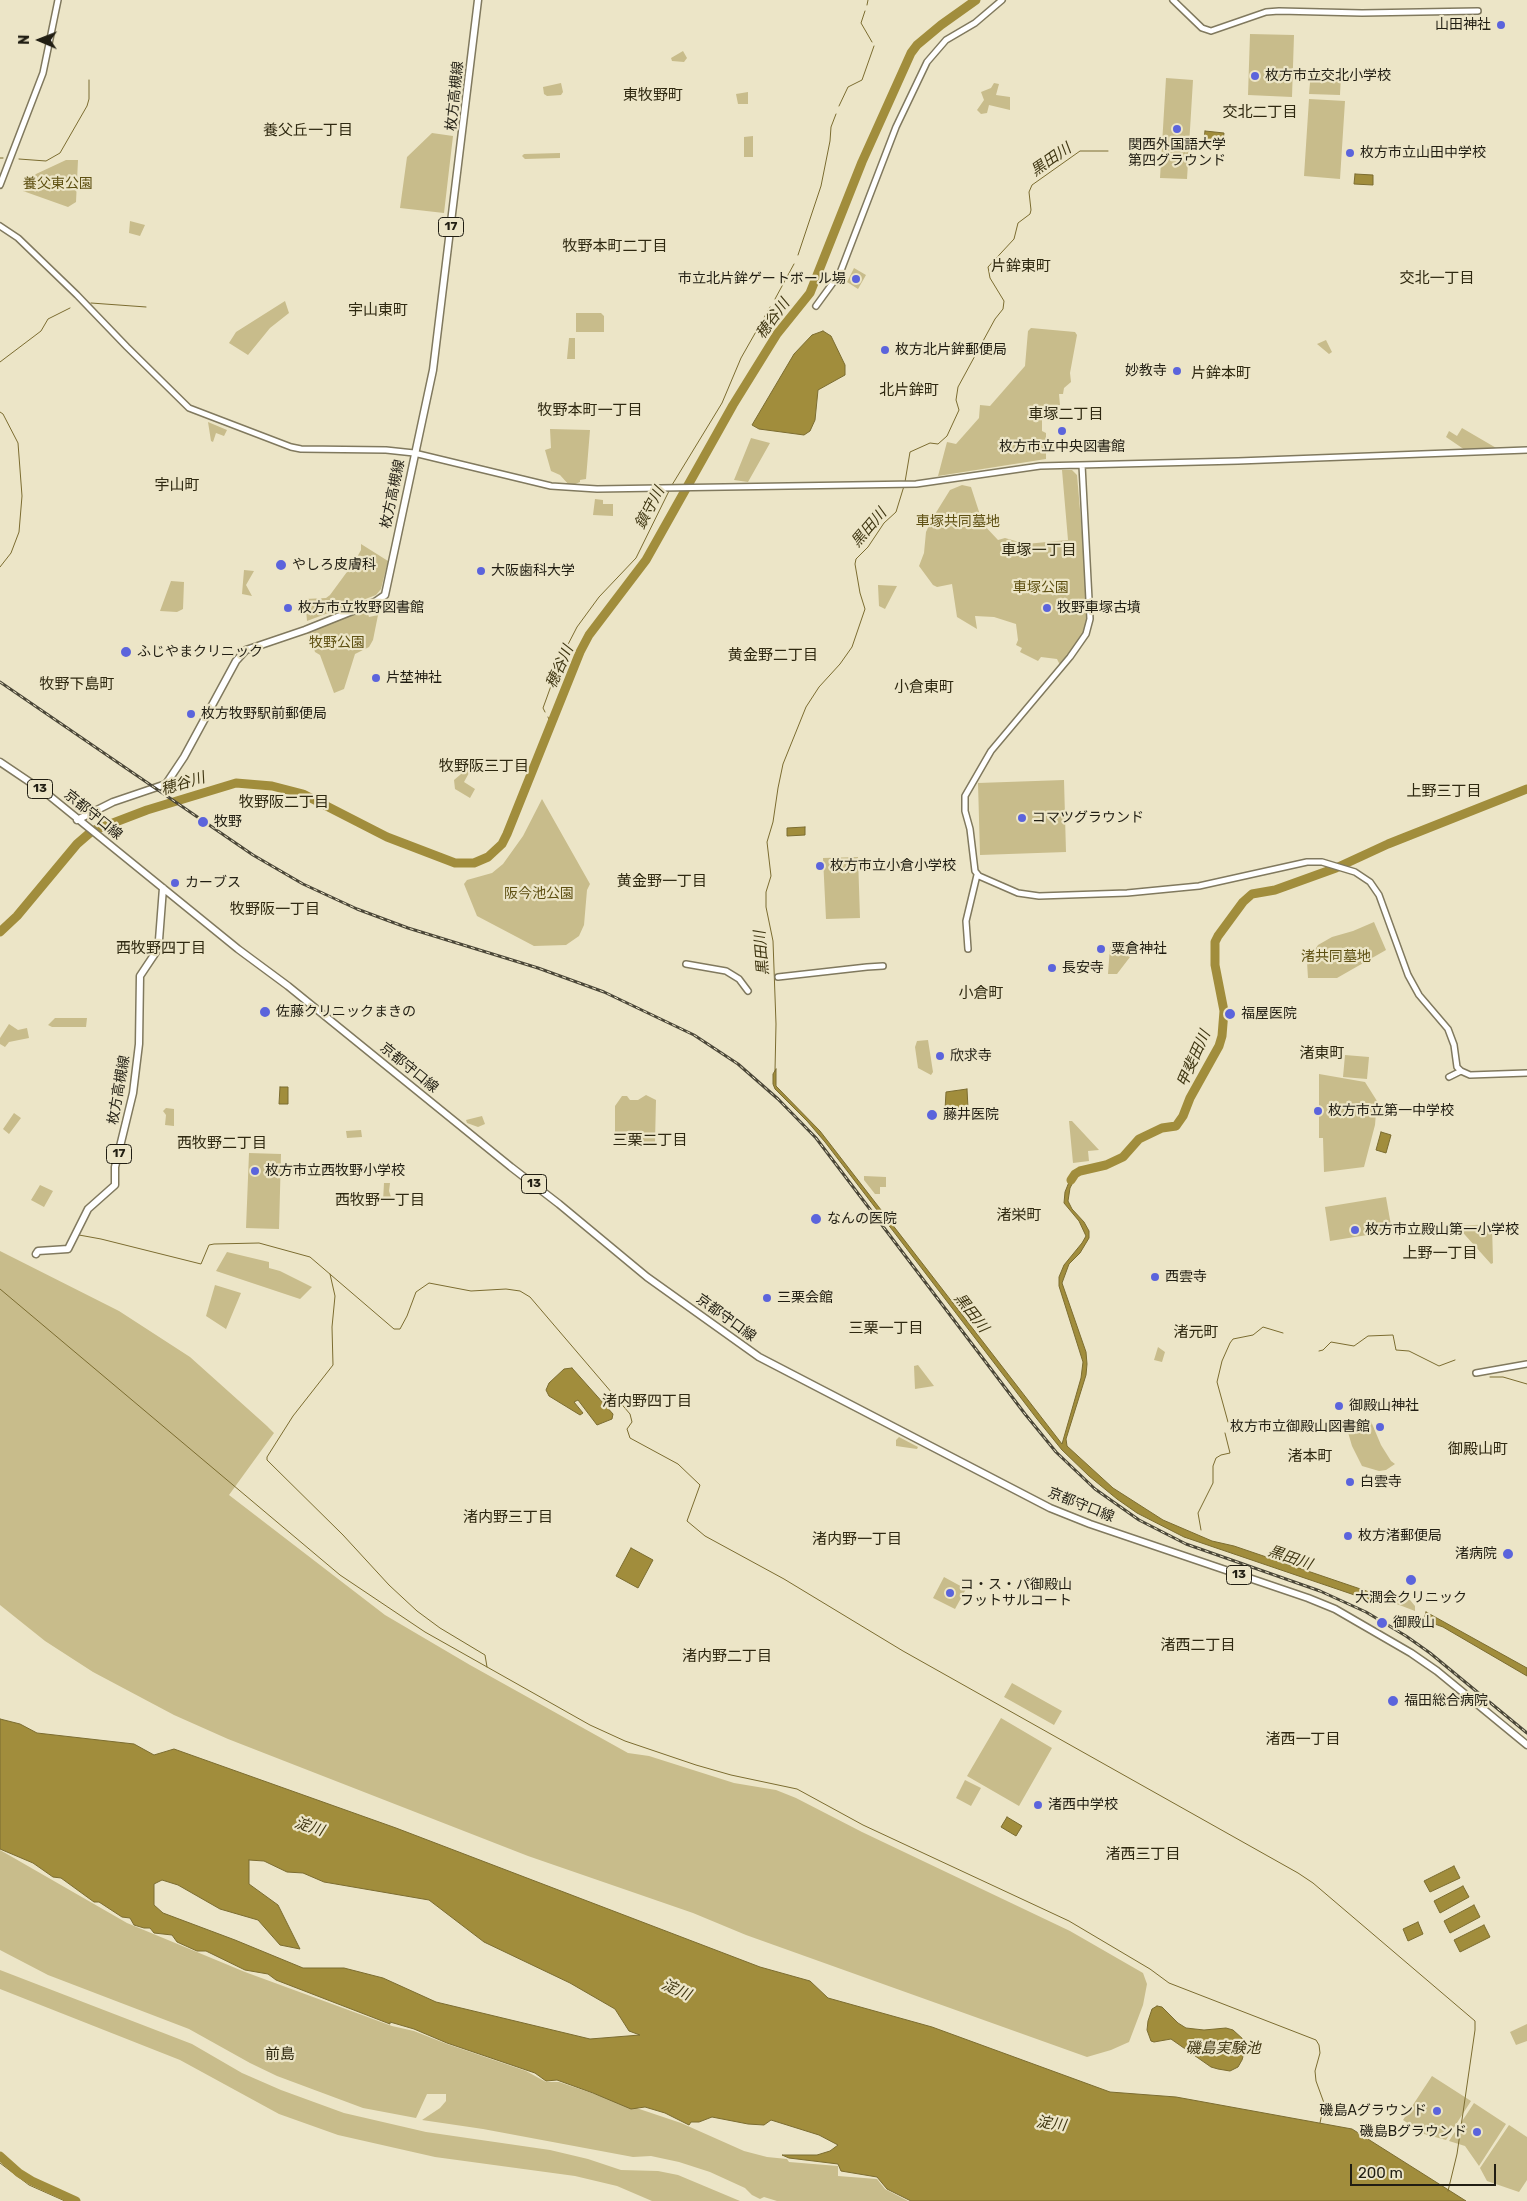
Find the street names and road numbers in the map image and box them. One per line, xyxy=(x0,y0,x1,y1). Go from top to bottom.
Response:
street label: 枚方高槻線 xyxy=(443,60,467,132)
road number: 17 xyxy=(438,218,464,236)
street label: 枚方高槻線 xyxy=(378,458,408,530)
road number: 13 xyxy=(28,780,52,799)
street label: 京都守口線 xyxy=(61,786,125,844)
street label: 京都守口線 xyxy=(377,1039,441,1097)
street label: 枚方高槻線 xyxy=(105,1054,133,1126)
road number: 17 xyxy=(106,1144,132,1164)
road number: 13 xyxy=(522,1174,546,1194)
street label: 京都守口線 xyxy=(693,1291,759,1345)
street label: 京都守口線 xyxy=(1045,1484,1117,1526)
road number: 13 xyxy=(1226,1566,1252,1584)

